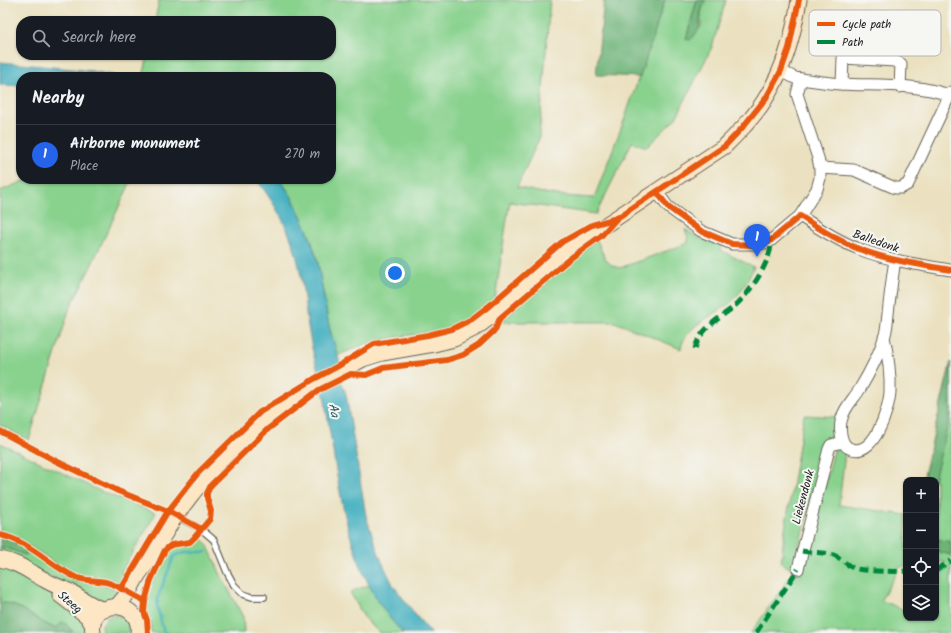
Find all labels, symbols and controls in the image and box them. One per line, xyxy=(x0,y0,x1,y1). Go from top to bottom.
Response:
legend xyxy=(809,10,941,56)
search box xyxy=(16,16,336,60)
text: Cycle path xyxy=(842,16,891,34)
text: Search here xyxy=(62,26,136,50)
icon: search xyxy=(30,27,52,49)
text: Path xyxy=(842,34,863,52)
text: Nearby xyxy=(32,85,84,112)
text: Airborne monument xyxy=(70,132,200,156)
text: 1 xyxy=(43,144,47,165)
text: 270 m xyxy=(284,144,320,165)
text: Place xyxy=(70,156,98,177)
pin: 1 xyxy=(744,224,770,257)
street label: Balledonk xyxy=(850,225,902,258)
your location xyxy=(385,263,405,283)
water label: Aa xyxy=(322,402,345,420)
street label: Liekendonk xyxy=(787,467,820,526)
map controls xyxy=(903,477,939,621)
button: + xyxy=(903,477,939,513)
button: − xyxy=(903,513,939,549)
button: locate xyxy=(903,549,939,585)
button: layers xyxy=(903,585,939,621)
street label: Steeg xyxy=(53,586,87,619)

